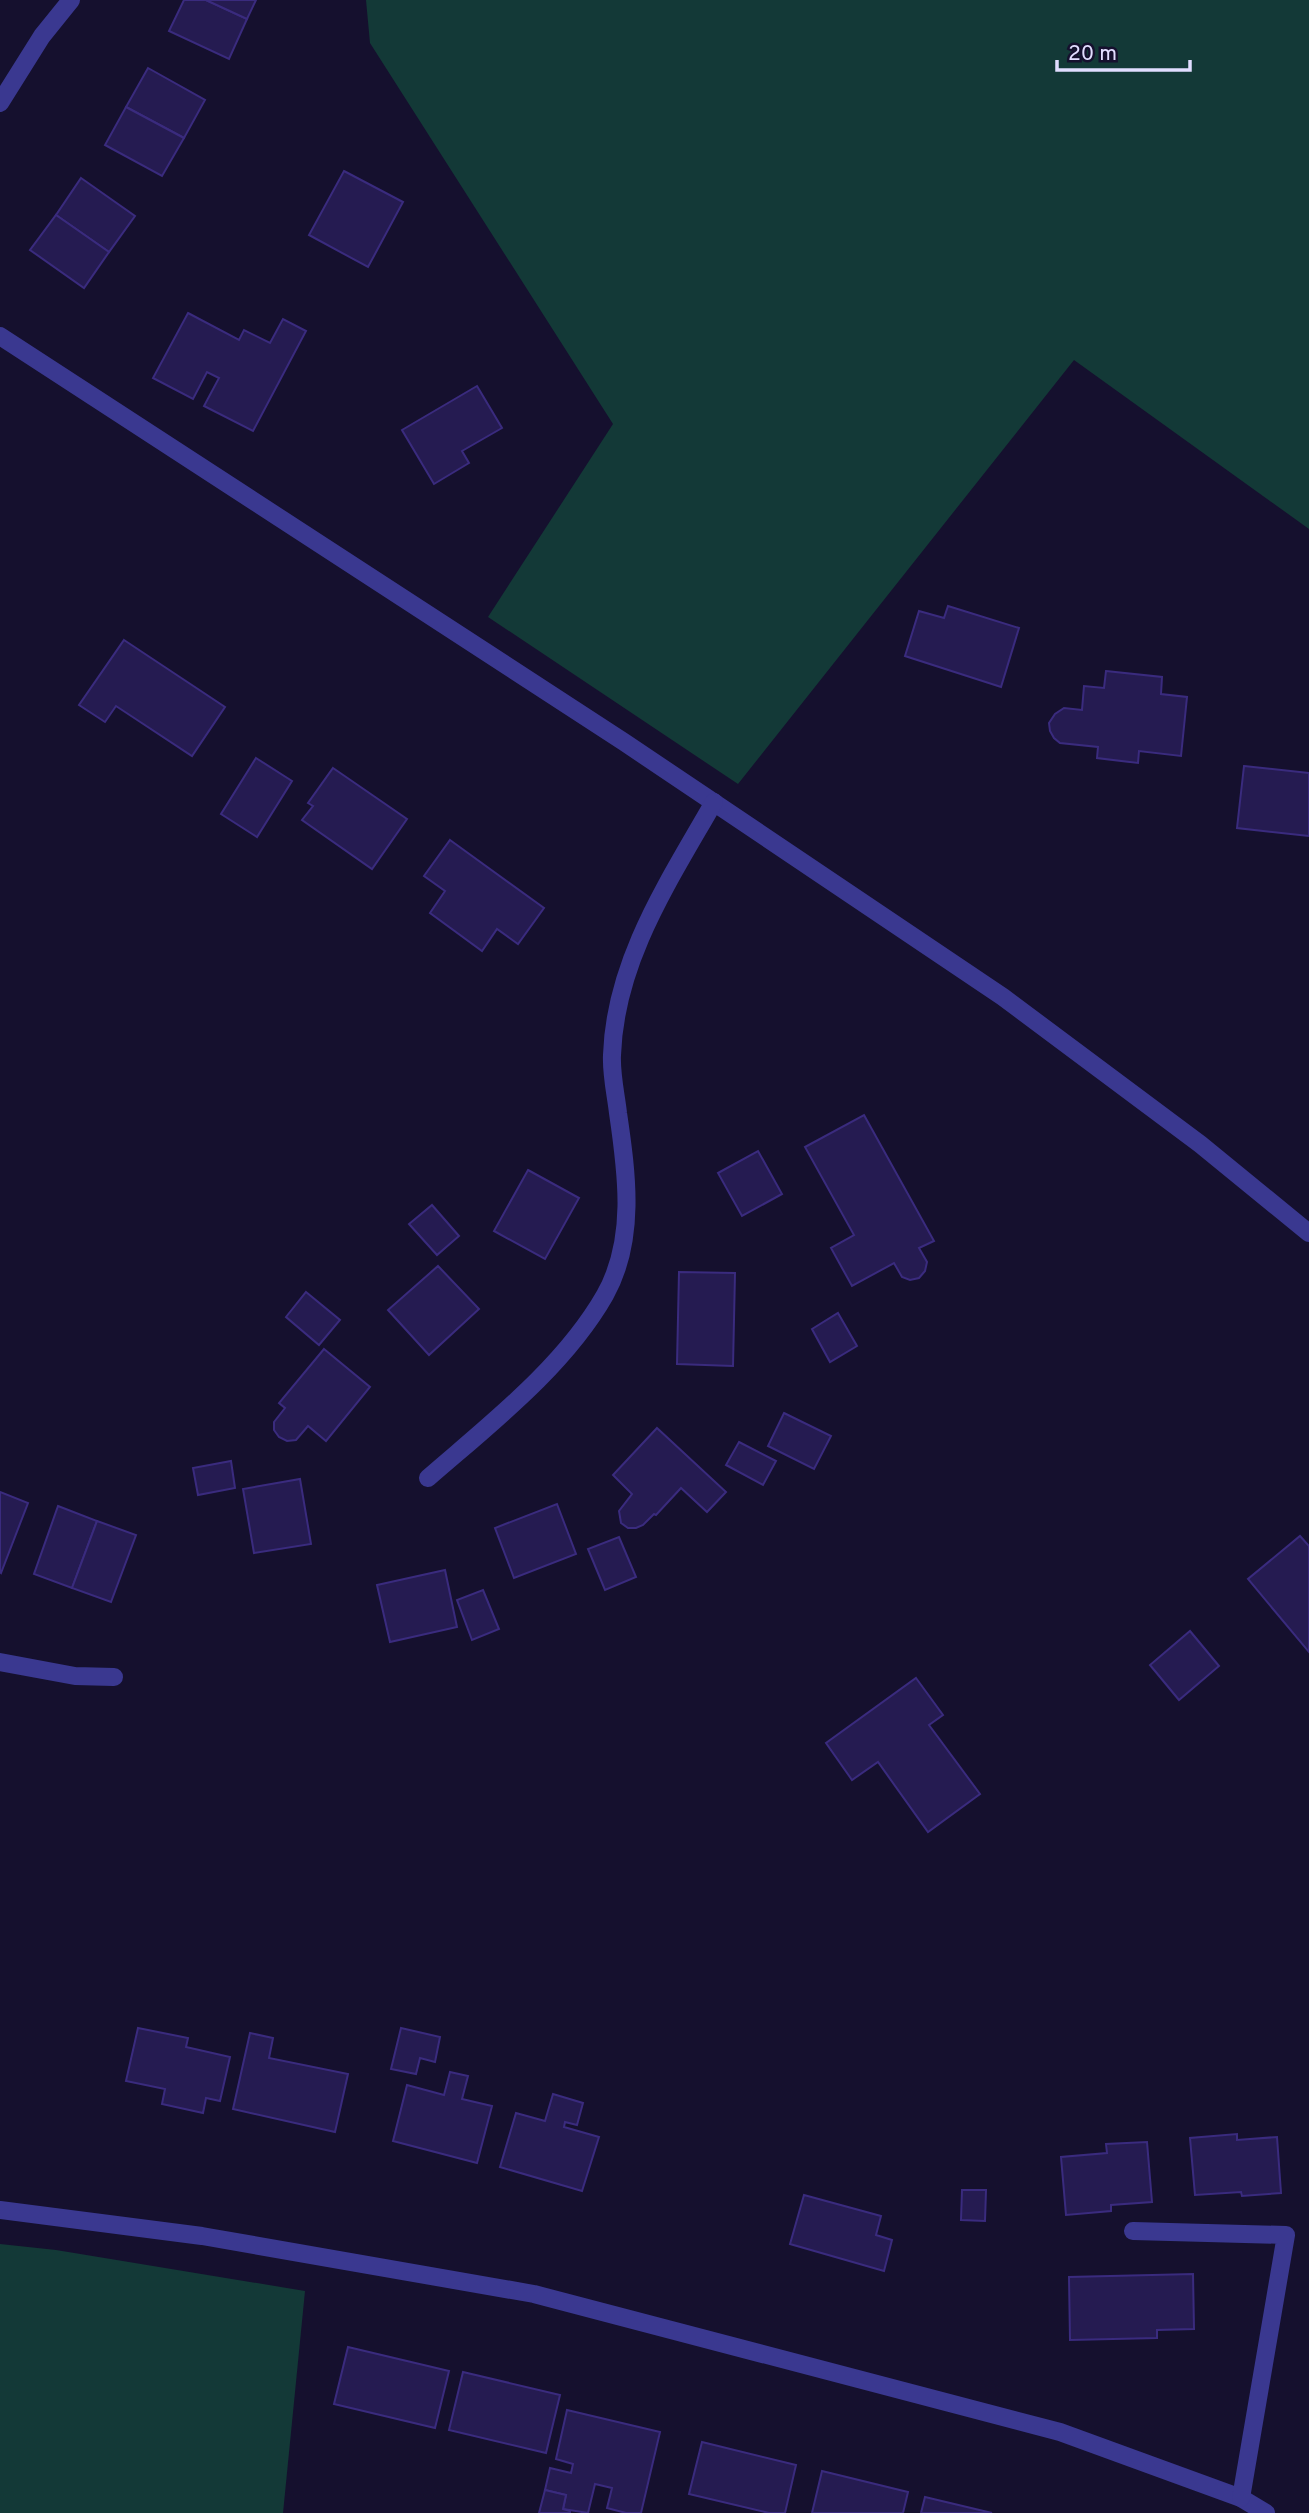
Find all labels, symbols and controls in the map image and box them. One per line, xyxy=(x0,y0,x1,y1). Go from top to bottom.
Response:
scale bar xyxy=(1057,28,1190,72)
text: 20 m xyxy=(1068,41,1117,68)

